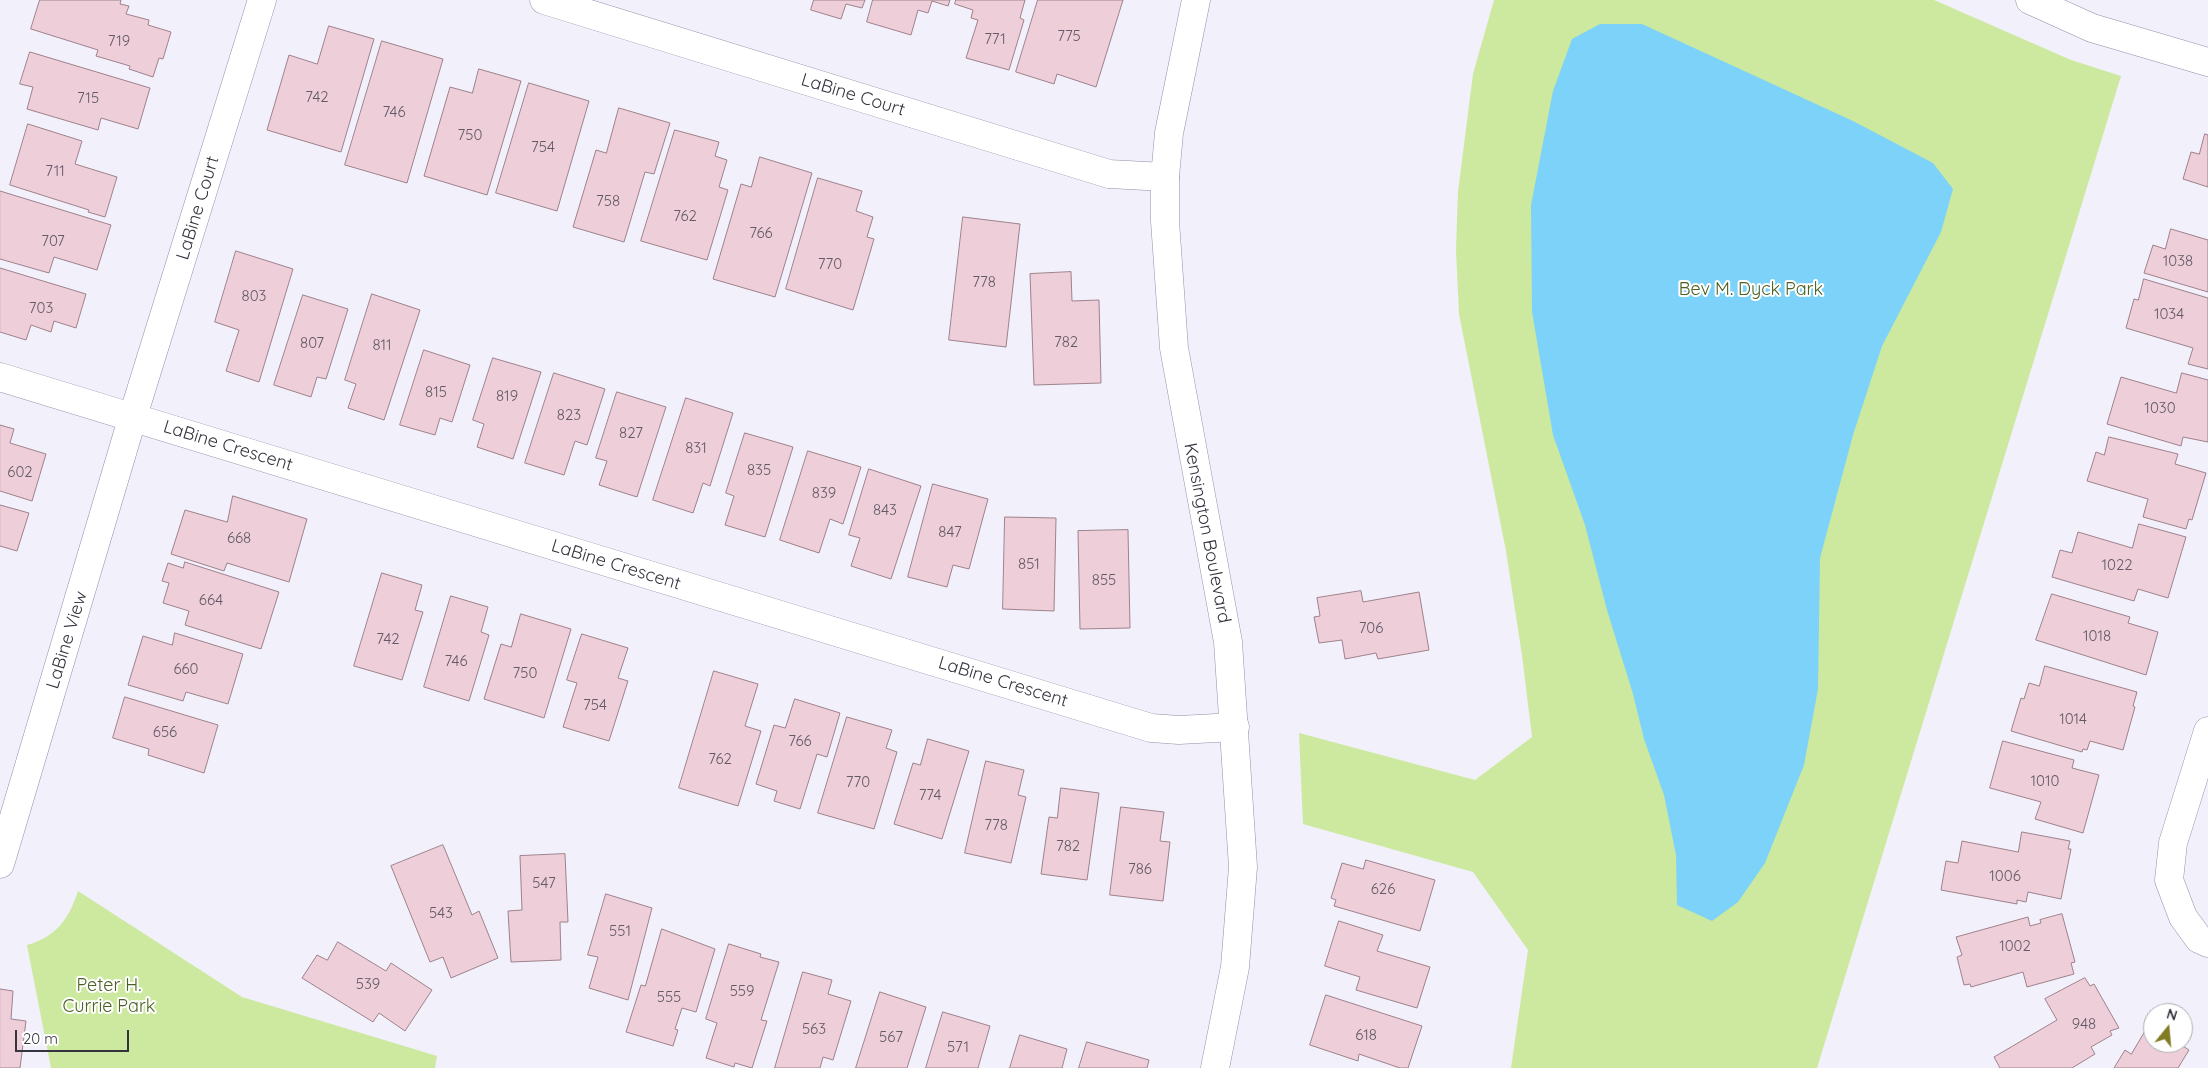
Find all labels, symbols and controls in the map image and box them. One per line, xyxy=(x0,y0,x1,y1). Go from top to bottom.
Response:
house number: 775 xyxy=(1057,27,1081,45)
house number: 771 xyxy=(984,30,1006,48)
house number: 719 xyxy=(108,32,130,50)
street label: LaBine Court xyxy=(798,69,908,121)
house number: 742 xyxy=(305,88,329,106)
house number: 715 xyxy=(77,89,99,107)
house number: 746 xyxy=(382,103,406,121)
house number: 750 xyxy=(458,126,482,144)
house number: 754 xyxy=(531,138,555,156)
street label: LaBine Court xyxy=(172,153,224,263)
house number: 711 xyxy=(45,162,65,180)
house number: 758 xyxy=(596,192,620,210)
house number: 762 xyxy=(673,207,697,225)
house number: 766 xyxy=(749,224,773,242)
house number: 707 xyxy=(41,232,65,250)
house number: 1038 xyxy=(2163,252,2193,270)
house number: 770 xyxy=(818,255,842,273)
house number: 778 xyxy=(972,273,996,291)
park label: Bev M. Dyck Park xyxy=(1679,279,1823,301)
house number: 803 xyxy=(242,287,266,305)
house number: 703 xyxy=(29,299,53,317)
house number: 1034 xyxy=(2154,305,2184,323)
house number: 782 xyxy=(1054,333,1078,351)
house number: 807 xyxy=(300,334,324,352)
house number: 811 xyxy=(372,336,392,354)
house number: 815 xyxy=(425,383,447,401)
house number: 819 xyxy=(496,387,518,405)
house number: 1030 xyxy=(2144,399,2176,417)
house number: 823 xyxy=(557,406,581,424)
street label: LaBine Crescent xyxy=(161,416,295,476)
house number: 827 xyxy=(619,424,643,442)
house number: 831 xyxy=(685,439,707,457)
street label: Kensington Boulevard xyxy=(1179,441,1235,625)
house number: 835 xyxy=(747,461,771,479)
house number: 602 xyxy=(7,463,33,481)
house number: 839 xyxy=(812,484,836,502)
house number: 843 xyxy=(873,501,897,519)
house number: 847 xyxy=(938,523,962,541)
house number: 668 xyxy=(227,529,251,547)
street label: LaBine Crescent xyxy=(549,535,683,595)
house number: 851 xyxy=(1018,555,1040,573)
house number: 1022 xyxy=(2101,556,2133,574)
house number: 855 xyxy=(1092,571,1116,589)
street label: LaBine View xyxy=(42,589,92,691)
house number: 664 xyxy=(199,591,223,609)
house number: 706 xyxy=(1359,619,1383,637)
house number: 1018 xyxy=(2083,627,2111,645)
house number: 742 xyxy=(376,630,400,648)
house number: 746 xyxy=(444,652,468,670)
street label: LaBine Crescent xyxy=(936,652,1070,712)
house number: 660 xyxy=(173,660,199,678)
house number: 750 xyxy=(513,664,537,682)
house number: 754 xyxy=(583,696,607,714)
house number: 1014 xyxy=(2059,710,2087,728)
house number: 656 xyxy=(153,723,177,741)
house number: 766 xyxy=(788,732,812,750)
house number: 762 xyxy=(708,750,732,768)
house number: 1010 xyxy=(2031,772,2059,790)
house number: 770 xyxy=(846,773,870,791)
house number: 774 xyxy=(919,786,941,804)
house number: 778 xyxy=(984,816,1008,834)
house number: 782 xyxy=(1056,837,1080,855)
house number: 786 xyxy=(1128,860,1152,878)
house number: 1006 xyxy=(1989,867,2021,885)
house number: 547 xyxy=(532,874,556,892)
house number: 626 xyxy=(1371,880,1395,898)
house number: 543 xyxy=(429,904,453,922)
house number: 551 xyxy=(609,922,631,940)
house number: 1002 xyxy=(1999,937,2031,955)
park label: Peter H. Currie Park xyxy=(63,975,155,1018)
house number: 539 xyxy=(356,975,380,993)
house number: 559 xyxy=(730,982,754,1000)
house number: 555 xyxy=(657,988,681,1006)
north arrow xyxy=(2143,1003,2193,1053)
text: N xyxy=(2165,1004,2180,1025)
house number: 948 xyxy=(2072,1015,2096,1033)
scale bar xyxy=(18,1020,131,1052)
house number: 563 xyxy=(802,1020,826,1038)
house number: 618 xyxy=(1355,1026,1377,1044)
house number: 567 xyxy=(879,1028,903,1046)
text: 20 m xyxy=(23,1029,58,1048)
house number: 571 xyxy=(947,1038,969,1056)

